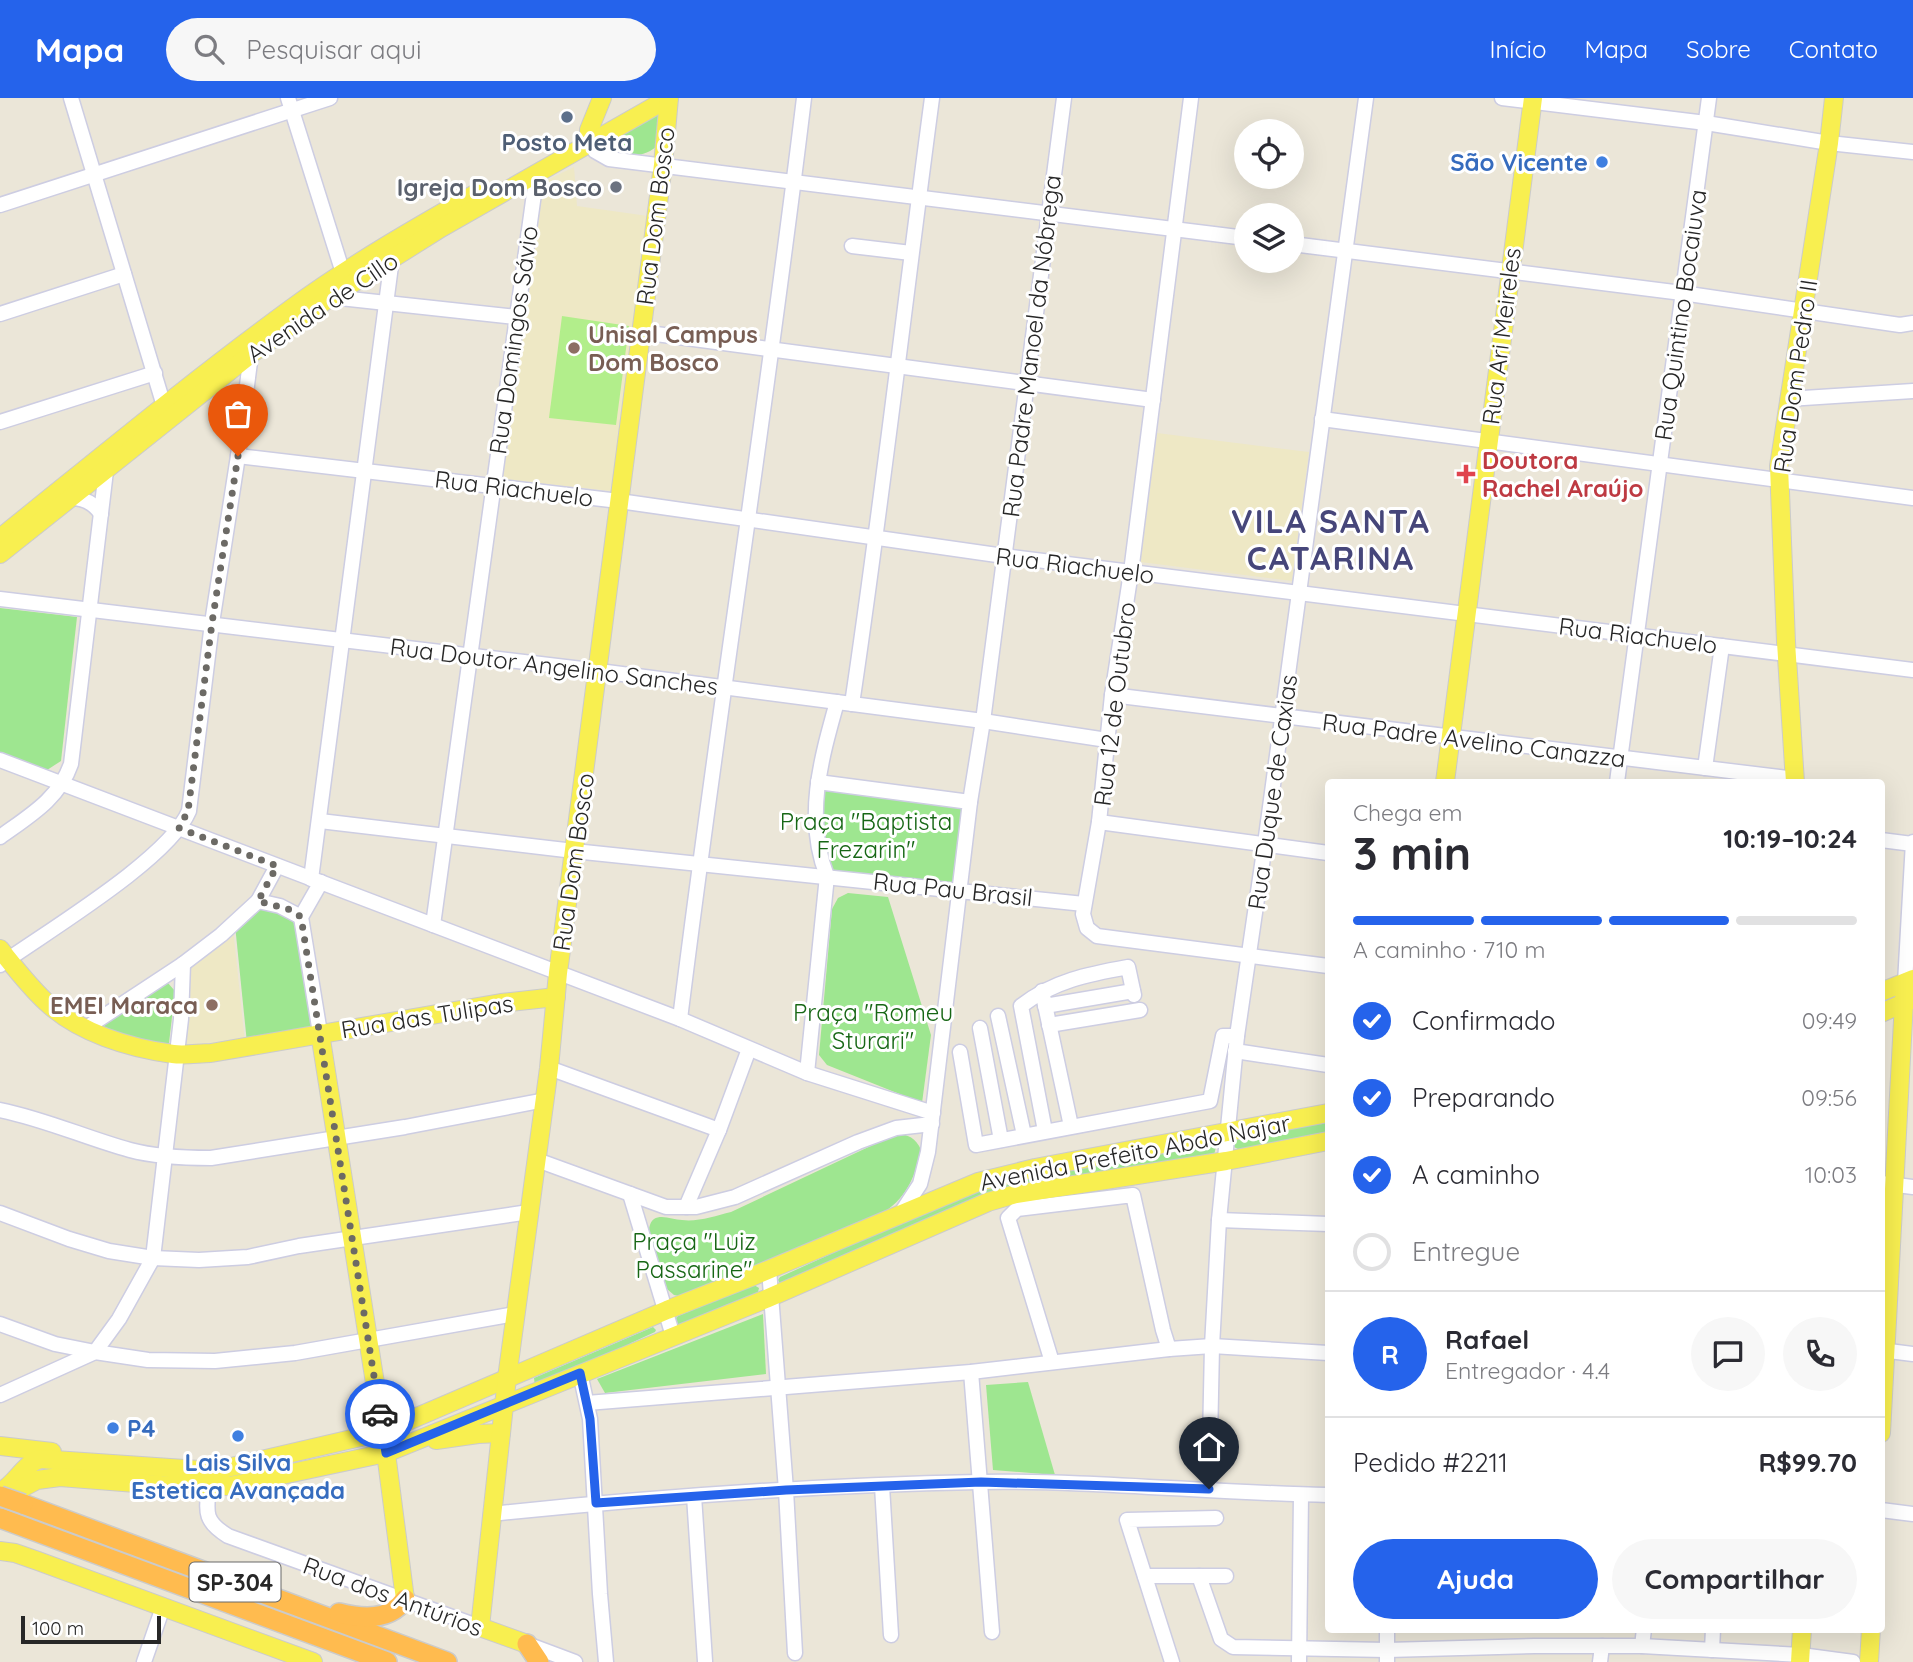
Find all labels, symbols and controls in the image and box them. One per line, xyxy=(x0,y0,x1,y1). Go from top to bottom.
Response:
search box xyxy=(166,18,656,81)
text: Mapa xyxy=(35,29,124,70)
icon: search xyxy=(190,30,228,68)
text: Pesquisar aqui xyxy=(246,33,422,66)
text: Início xyxy=(1489,34,1546,64)
text: Mapa xyxy=(1584,34,1648,64)
text: Sobre xyxy=(1686,34,1751,64)
text: Contato xyxy=(1789,34,1878,64)
marker: Posto Meta xyxy=(559,109,575,125)
map controls xyxy=(1234,119,1304,273)
button: locate xyxy=(1234,119,1304,189)
street label: Rua Dom Bosco xyxy=(629,125,681,307)
place label: Posto Meta xyxy=(502,127,632,157)
place label: São Vicente xyxy=(1450,147,1588,177)
marker: São Vicente xyxy=(1594,154,1610,170)
place label: Igreja Dom Bosco xyxy=(397,172,602,202)
street label: Rua Padre Manoel da Nóbrega xyxy=(995,173,1067,519)
marker: Igreja Dom Bosco xyxy=(608,179,624,195)
street label: Rua Quintino Bocaiuva xyxy=(1648,188,1712,442)
button: layers xyxy=(1234,203,1304,273)
street label: Rua Domingos Sávio xyxy=(482,224,544,456)
street label: Avenida de Cillo xyxy=(240,245,404,369)
street label: Rua Ari Meireles xyxy=(1475,246,1527,426)
street label: Rua Dom Pedro II xyxy=(1767,277,1823,475)
place label: Unisal Campus Dom Bosco xyxy=(588,319,758,377)
marker: Unisal Campus Dom Bosco xyxy=(566,340,582,356)
pin xyxy=(208,384,268,456)
icon: bag xyxy=(219,395,257,433)
place label: Doutora Rachel Araújo xyxy=(1482,445,1644,503)
street label: Rua Riachuelo xyxy=(433,463,595,513)
marker: Doutora Rachel Araújo xyxy=(1456,464,1476,484)
district label: VILA SANTA CATARINA xyxy=(1231,501,1431,578)
street label: Rua Riachuelo xyxy=(994,540,1156,590)
street label: Rua 12 de Outubro xyxy=(1087,600,1141,808)
street label: Rua Riachuelo xyxy=(1557,610,1719,660)
street label: Rua Doutor Angelino Sanches xyxy=(388,631,720,701)
street label: Rua Duque de Caxias xyxy=(1241,672,1303,912)
street label: Rua Padre Avelino Canazza xyxy=(1321,707,1627,773)
street label: Rua Dom Bosco xyxy=(546,771,600,953)
text: Chega em xyxy=(1353,798,1462,827)
park label: Praça "Baptista Frezarin" xyxy=(780,806,952,864)
text: 10:19–10:24 xyxy=(1723,822,1857,855)
text: 3 min xyxy=(1353,824,1471,882)
street label: Rua Pau Brasil xyxy=(872,866,1034,912)
text: A caminho · 710 m xyxy=(1353,935,1546,964)
street label: Rua das Tulipas xyxy=(339,988,515,1044)
place label: EMEI Maraca xyxy=(50,990,198,1020)
marker: EMEI Maraca xyxy=(204,997,220,1013)
park label: Praça "Romeu Sturari" xyxy=(793,997,953,1055)
icon: check xyxy=(1353,1002,1391,1040)
text: Confirmado xyxy=(1412,1004,1556,1037)
text: 09:49 xyxy=(1802,1006,1857,1035)
icon: check xyxy=(1353,1079,1391,1117)
text: Preparando xyxy=(1412,1081,1555,1114)
text: 09:56 xyxy=(1801,1083,1857,1112)
street label: Avenida Prefeito Abdo Najar xyxy=(977,1107,1293,1197)
icon: check xyxy=(1353,1156,1391,1194)
text: A caminho xyxy=(1412,1158,1540,1191)
text: 10:03 xyxy=(1805,1160,1857,1189)
park label: Praça "Luiz Passarine" xyxy=(632,1226,756,1284)
text: Entregue xyxy=(1412,1235,1520,1268)
button: chat xyxy=(1691,1317,1765,1391)
button: phone xyxy=(1783,1317,1857,1391)
text: Rafael xyxy=(1445,1323,1529,1356)
text: R xyxy=(1381,1338,1399,1371)
text: Entregador · 4.4 xyxy=(1445,1356,1610,1385)
courier xyxy=(345,1379,415,1449)
icon: car xyxy=(361,1395,399,1433)
place label: P4 xyxy=(127,1413,156,1443)
pin xyxy=(1179,1417,1239,1489)
marker: P4 xyxy=(105,1420,121,1436)
marker: Lais Silva Estetica Avançada xyxy=(230,1428,246,1444)
icon: home xyxy=(1190,1428,1228,1466)
text: Pedido #2211 xyxy=(1353,1446,1508,1479)
text: R$99.70 xyxy=(1758,1446,1857,1479)
place label: Lais Silva Estetica Avançada xyxy=(131,1447,345,1505)
button: Ajuda xyxy=(1353,1539,1598,1619)
button: Compartilhar xyxy=(1612,1539,1857,1619)
street label: Rua dos Antúrios xyxy=(299,1550,487,1642)
road number: SP-304 xyxy=(190,1562,280,1602)
scale bar xyxy=(21,1613,161,1645)
text: 100 m xyxy=(32,1616,84,1640)

